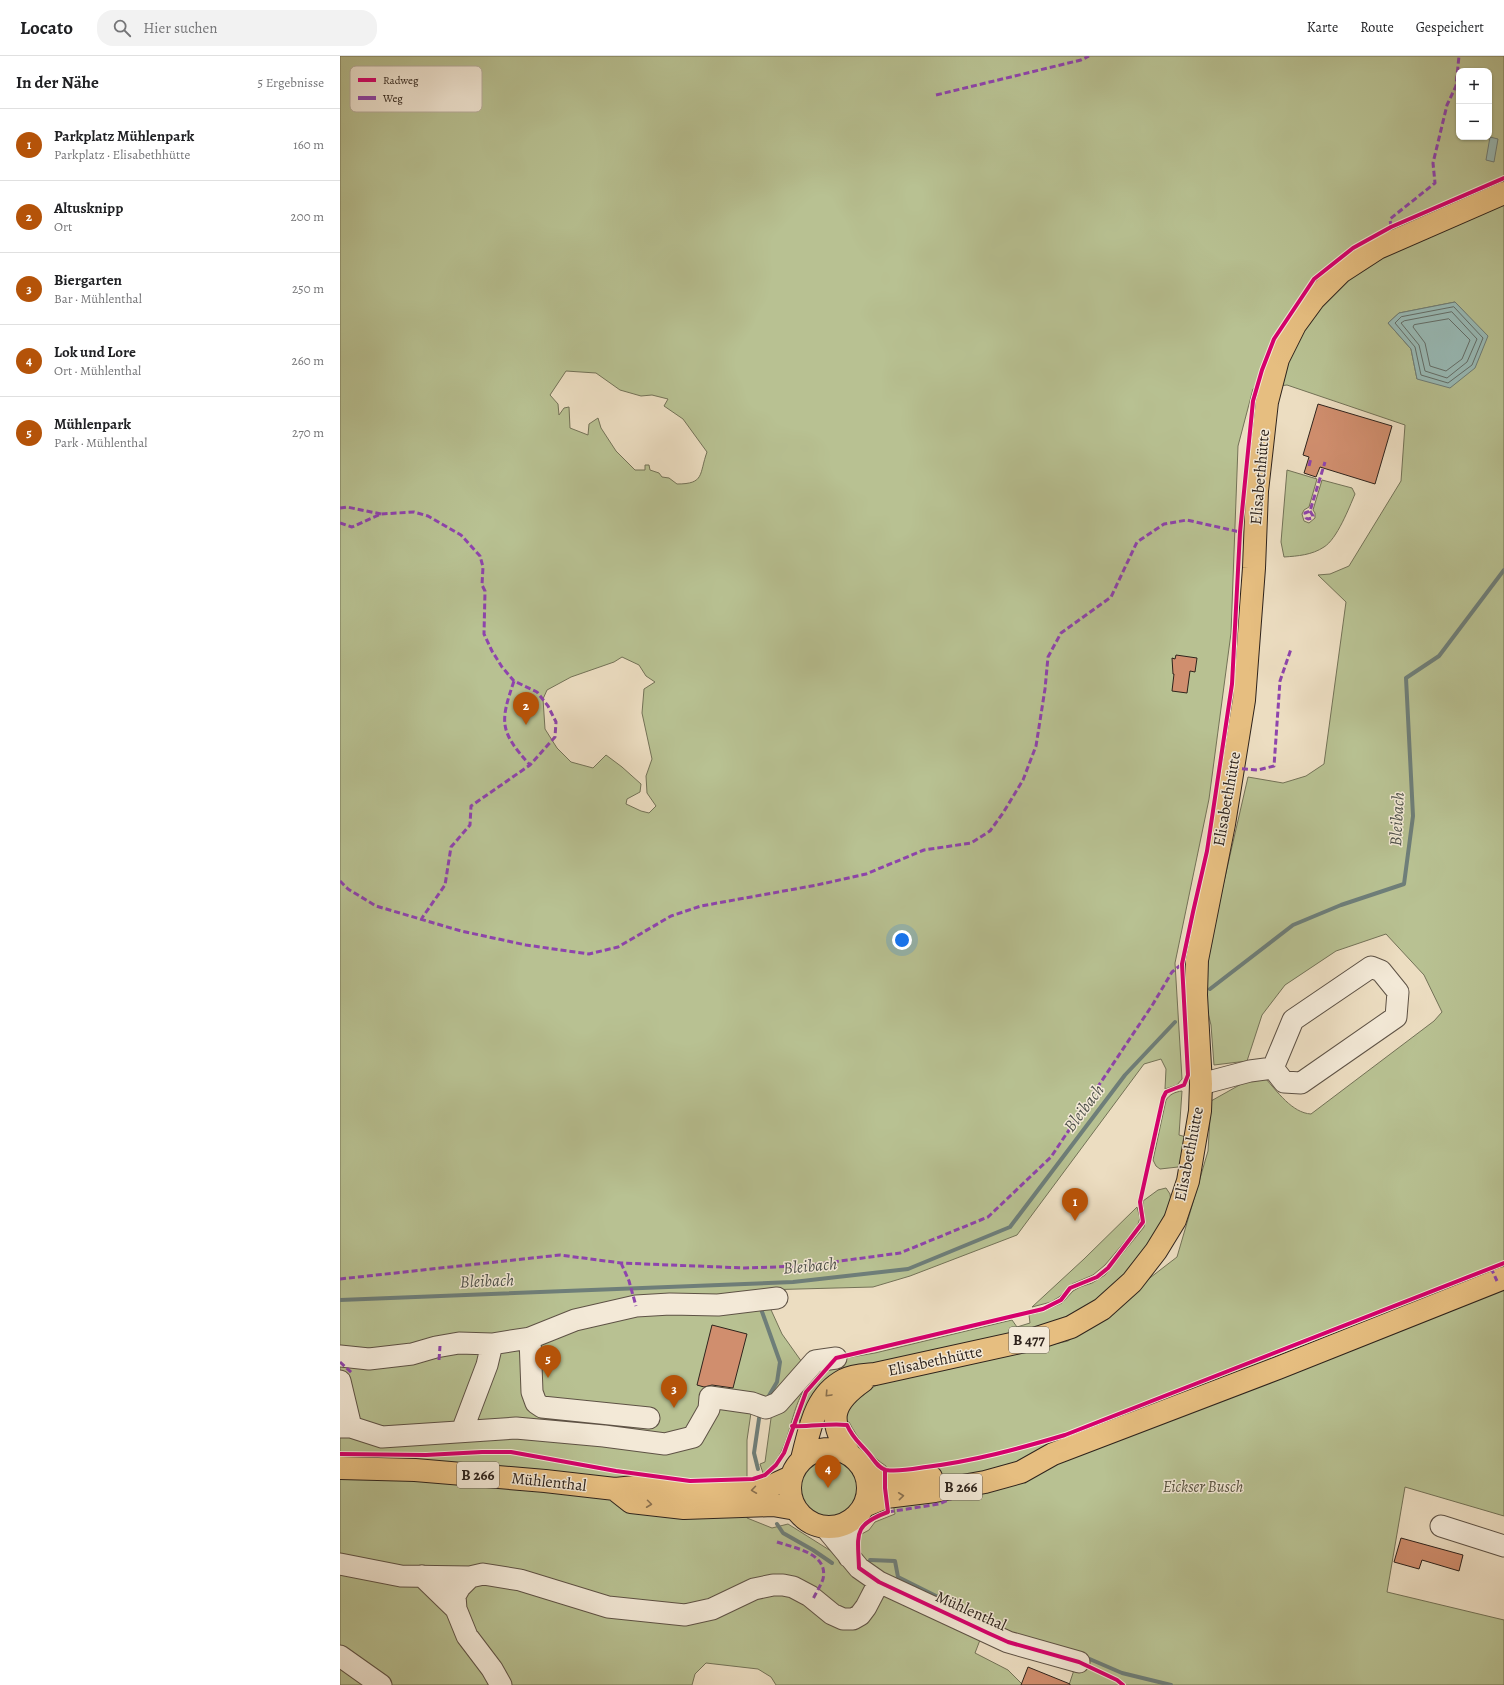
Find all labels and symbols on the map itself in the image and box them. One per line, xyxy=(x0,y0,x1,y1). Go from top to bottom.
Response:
legend xyxy=(350,66,482,112)
text: Radweg xyxy=(383,73,419,88)
text: Weg xyxy=(382,91,403,106)
street label: Elisabethhütte xyxy=(1245,428,1275,526)
pin: 2 xyxy=(513,692,539,725)
street label: Elisabethhütte xyxy=(1208,750,1246,848)
water label: Bleibach xyxy=(1384,791,1410,847)
your location xyxy=(892,930,912,950)
water label: Bleibach xyxy=(1058,1079,1110,1137)
street label: Elisabethhütte xyxy=(1169,1105,1209,1203)
pin: 1 xyxy=(1062,1188,1088,1221)
water label: Bleibach xyxy=(782,1252,838,1280)
water label: Bleibach xyxy=(459,1269,515,1293)
road number: B 477 xyxy=(1009,1327,1049,1353)
street label: Elisabethhütte xyxy=(886,1340,984,1382)
pin: 5 xyxy=(535,1345,561,1378)
pin: 3 xyxy=(661,1375,687,1408)
one-way arrow xyxy=(825,1389,832,1397)
pin: 4 xyxy=(815,1455,841,1488)
road number: B 266 xyxy=(457,1462,499,1488)
street label: Mühlenthal xyxy=(510,1467,588,1497)
road number: B 266 xyxy=(940,1474,982,1500)
park label: Eickser Busch xyxy=(1163,1476,1243,1498)
one-way arrow xyxy=(751,1486,758,1495)
one-way arrow xyxy=(898,1491,904,1500)
one-way arrow xyxy=(646,1499,652,1508)
street label: Mühlenthal xyxy=(932,1586,1010,1636)

